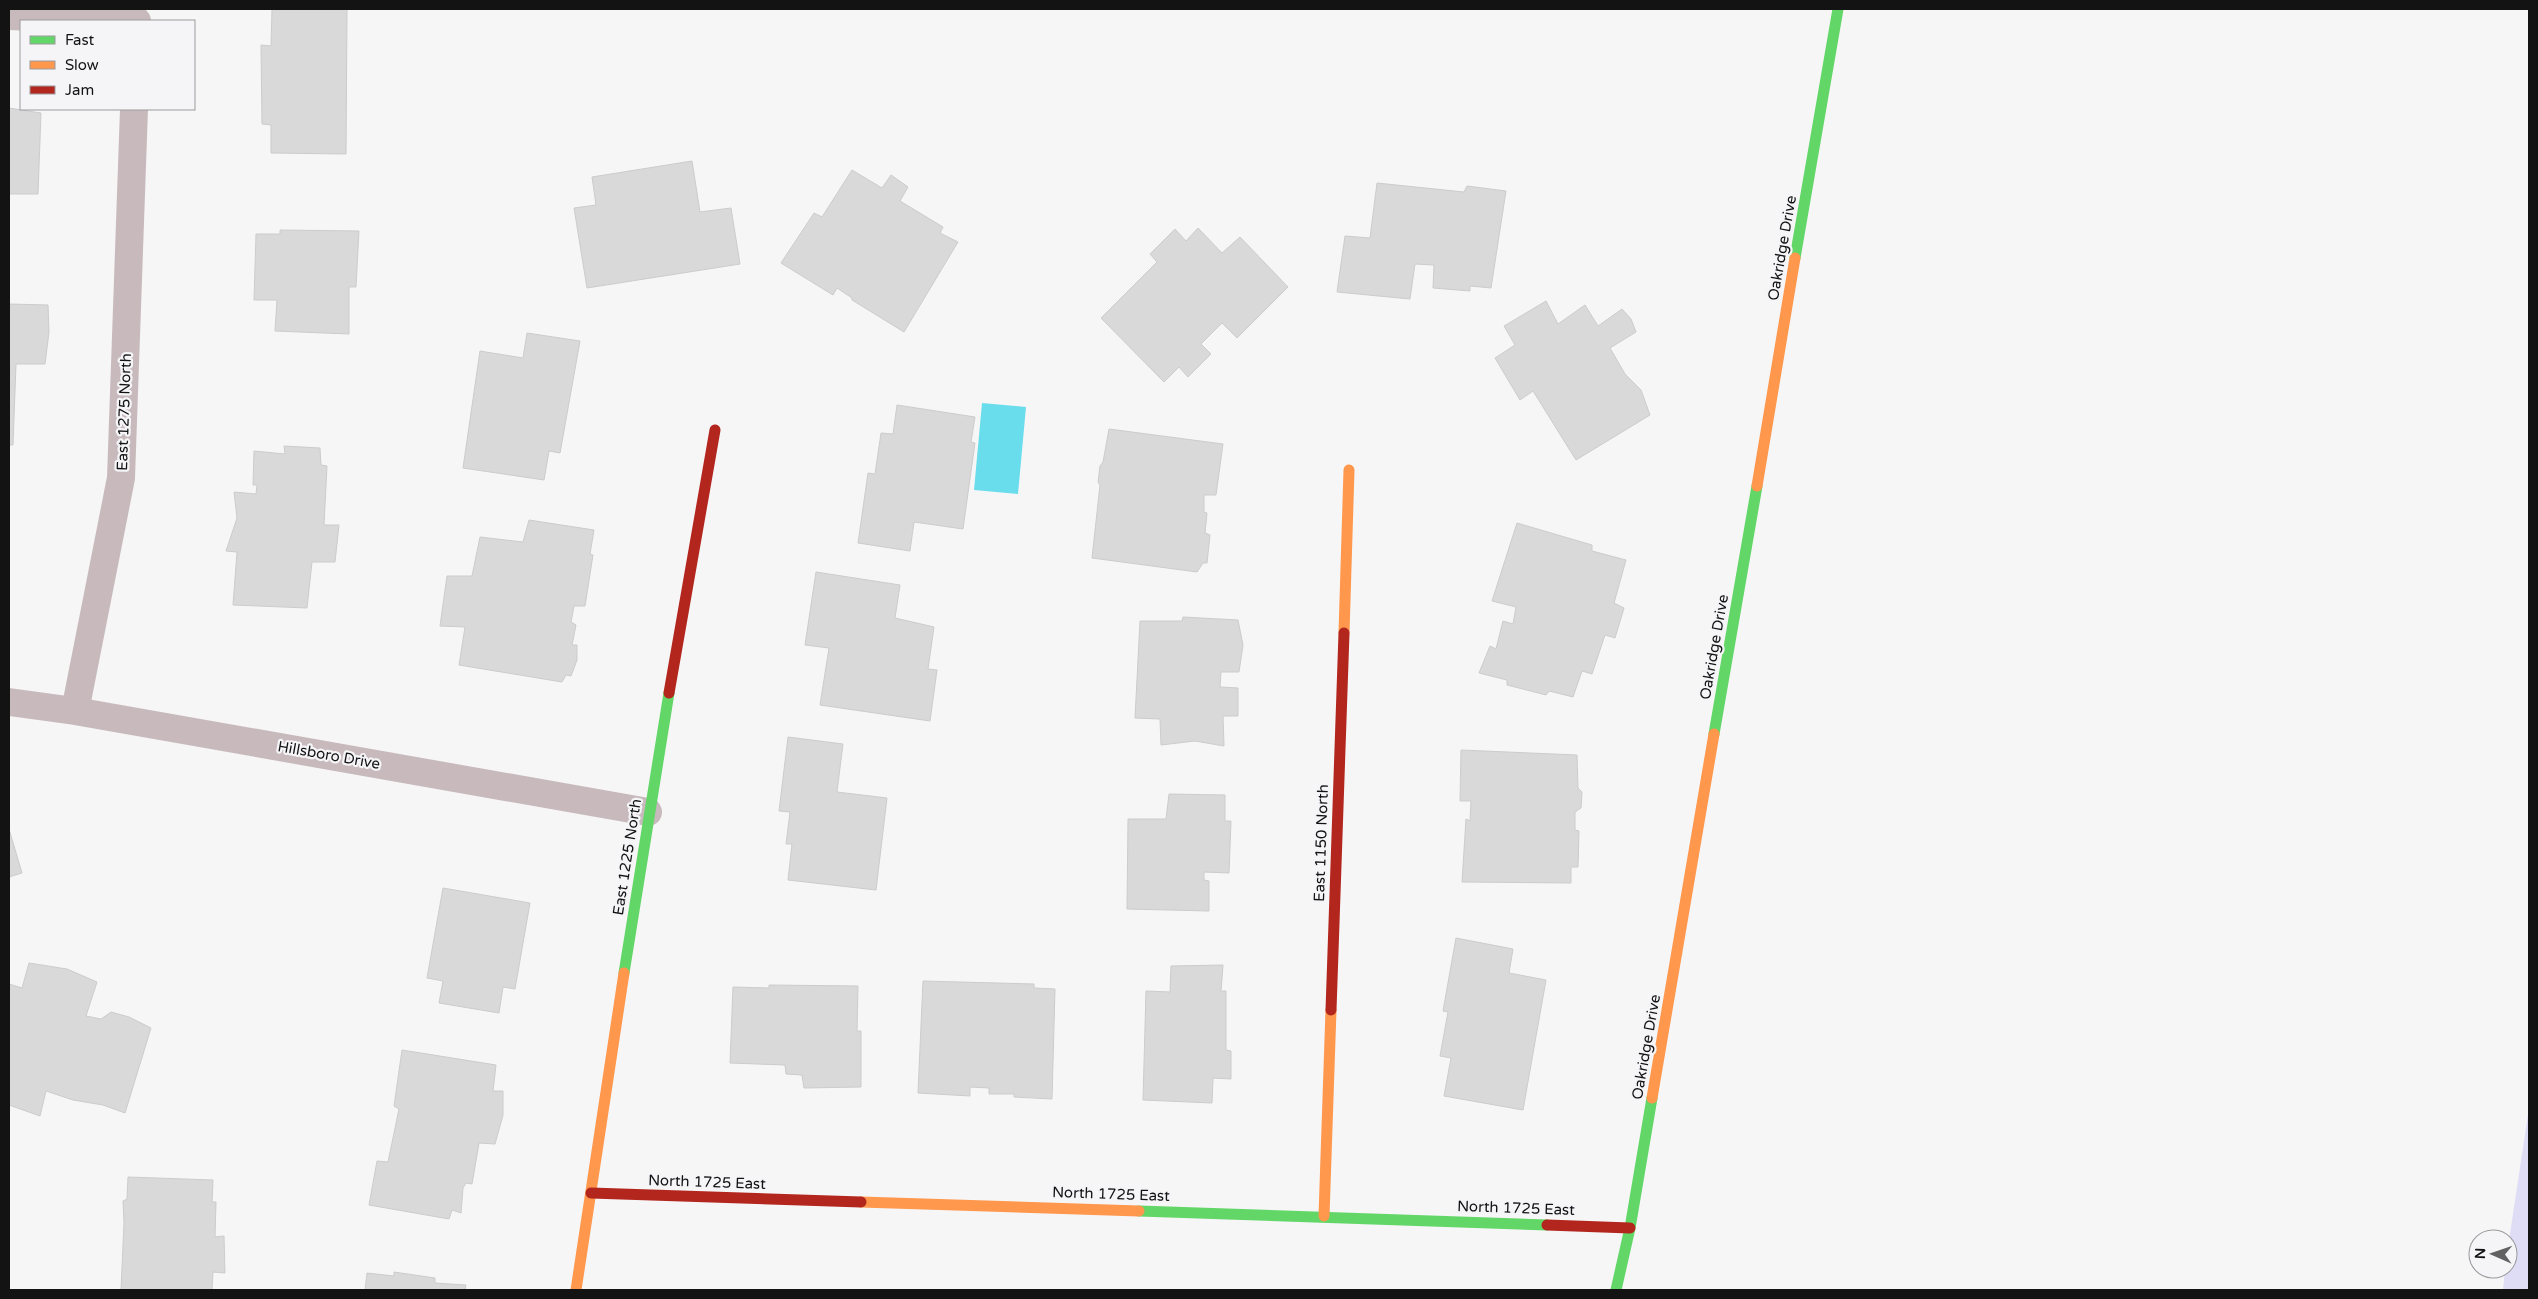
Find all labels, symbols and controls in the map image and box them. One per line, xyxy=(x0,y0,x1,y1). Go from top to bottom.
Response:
legend xyxy=(20,20,195,110)
text: Fast xyxy=(65,31,95,49)
text: Slow xyxy=(65,56,99,74)
text: Jam xyxy=(65,81,94,99)
street label: Oakridge Drive xyxy=(1764,194,1800,302)
street label: East 1275 North xyxy=(113,353,135,471)
street label: Oakridge Drive xyxy=(1696,593,1732,701)
street label: Hillsboro Drive xyxy=(276,737,382,773)
street label: East 1150 North xyxy=(1310,784,1332,902)
street label: East 1225 North xyxy=(609,797,645,917)
street label: Oakridge Drive xyxy=(1628,993,1664,1101)
street label: North 1725 East xyxy=(648,1171,766,1193)
street label: North 1725 East xyxy=(1052,1183,1170,1205)
street label: North 1725 East xyxy=(1457,1197,1575,1219)
north arrow xyxy=(2468,1229,2518,1279)
text: N xyxy=(2472,1248,2489,1259)

